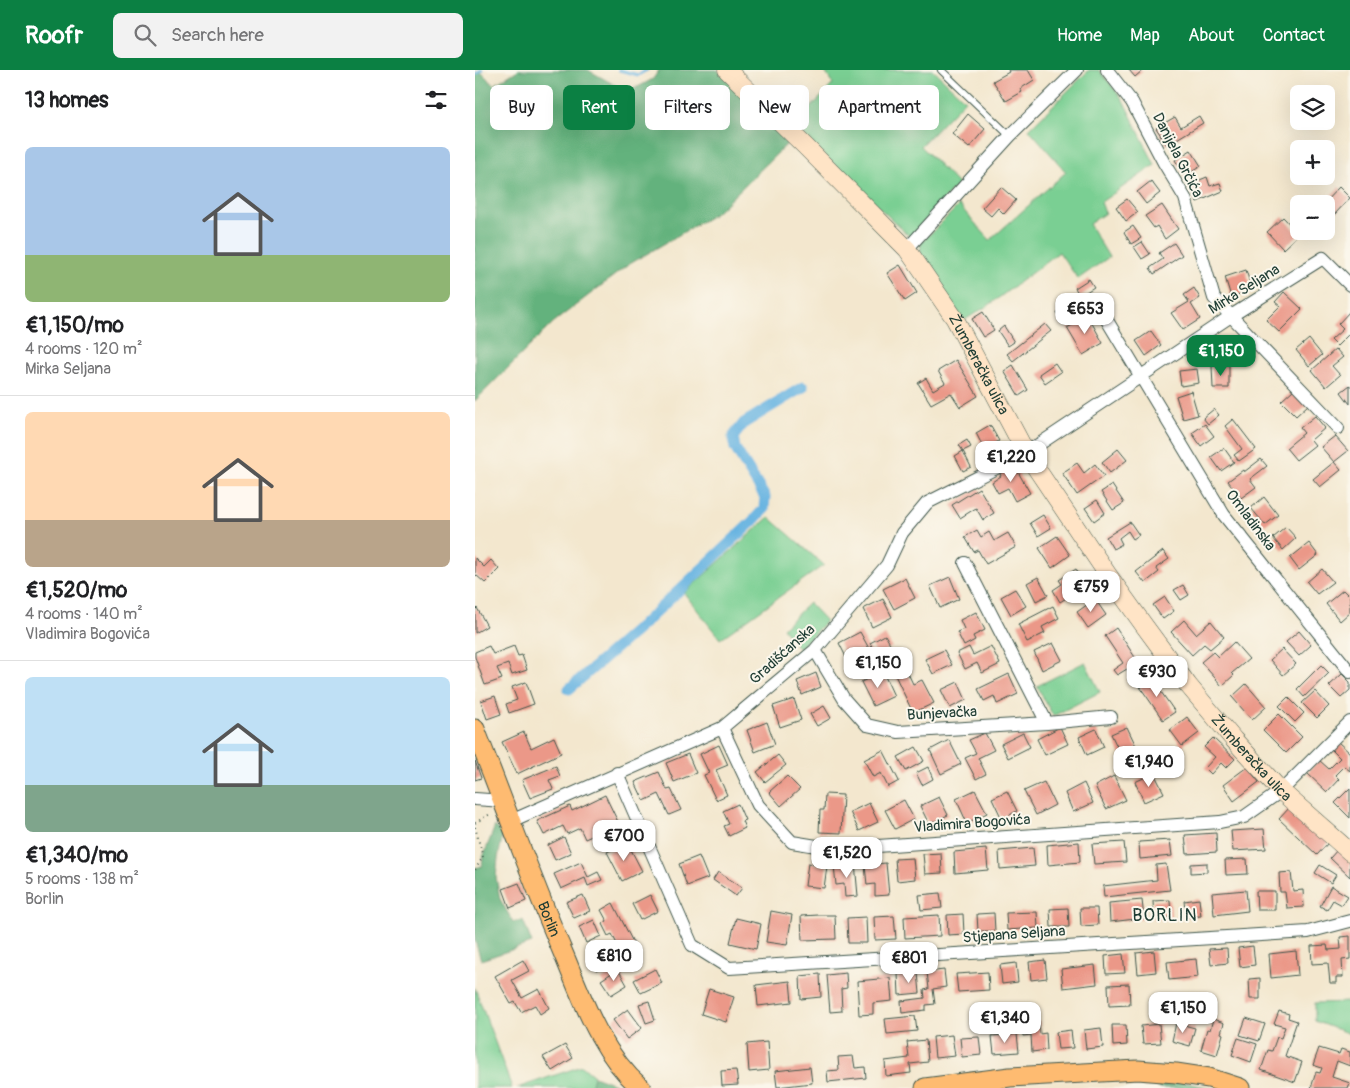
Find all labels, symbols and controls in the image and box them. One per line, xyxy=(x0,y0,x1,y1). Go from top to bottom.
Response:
search box xyxy=(113,13,463,58)
text: Roofr xyxy=(25,21,83,50)
icon: search xyxy=(131,21,159,49)
text: Search here xyxy=(171,23,264,47)
text: Home xyxy=(1057,24,1102,47)
text: Map xyxy=(1130,24,1160,47)
text: About xyxy=(1188,24,1234,47)
text: Contact xyxy=(1262,24,1325,47)
chip: Buy xyxy=(490,85,553,130)
chip: Rent xyxy=(563,85,635,130)
chip: Filters xyxy=(645,85,730,130)
chip: New xyxy=(740,85,809,130)
chip: Apartment xyxy=(819,85,939,130)
map controls xyxy=(1290,85,1335,240)
button: layers xyxy=(1290,85,1335,130)
icon: filters xyxy=(422,86,450,114)
text: 13 homes xyxy=(25,87,108,114)
street label: Danijela Grčića xyxy=(1148,110,1207,201)
button: + xyxy=(1290,140,1335,185)
icon: home xyxy=(193,179,283,269)
button: − xyxy=(1290,195,1335,240)
street label: Mirka Seljana xyxy=(1205,260,1283,319)
pin: €653 xyxy=(1055,292,1115,335)
text: €653 xyxy=(1066,299,1104,319)
street label: Žumberačka ulica xyxy=(944,311,1013,418)
text: €1,150/mo xyxy=(25,312,124,339)
pin: €1,150 xyxy=(1180,334,1262,377)
text: 4 rooms · 120 m² xyxy=(25,339,142,359)
text: €1,150 xyxy=(1198,341,1244,361)
text: Mirka Seljana xyxy=(25,359,111,379)
pin: €1,220 xyxy=(970,440,1052,483)
icon: home xyxy=(193,445,283,535)
text: €1,220 xyxy=(986,447,1036,467)
street label: Omladinska xyxy=(1222,486,1280,555)
pin: €759 xyxy=(1061,570,1121,613)
text: €1,520/mo xyxy=(25,577,127,604)
text: €759 xyxy=(1073,577,1109,597)
text: 4 rooms · 140 m² xyxy=(25,604,143,624)
street label: Gradišćanska xyxy=(746,620,819,689)
text: Vladimira Bogovića xyxy=(25,624,150,644)
pin: €1,150 xyxy=(837,646,919,689)
text: €1,150 xyxy=(855,653,901,673)
pin: €930 xyxy=(1127,656,1187,698)
text: €930 xyxy=(1138,662,1176,682)
street label: Bunjevačka xyxy=(907,702,978,725)
icon: home xyxy=(193,710,283,800)
street label: Žumberačka ulica xyxy=(1207,711,1295,806)
pin: €1,940 xyxy=(1108,746,1190,788)
text: €1,940 xyxy=(1124,752,1174,772)
street label: Vladimira Bogovića xyxy=(913,810,1031,837)
pin: €700 xyxy=(594,820,654,862)
text: €700 xyxy=(604,826,644,846)
pin: €1,520 xyxy=(806,836,888,879)
text: €1,340/mo xyxy=(25,842,128,869)
text: €1,520 xyxy=(822,843,872,863)
text: 5 rooms · 138 m² xyxy=(25,869,139,889)
text: Borlin xyxy=(25,889,64,909)
street label: Borlin xyxy=(533,899,564,940)
district label: BORLIN xyxy=(1132,904,1198,927)
street label: Stjepana Seljana xyxy=(962,921,1066,948)
pin: €810 xyxy=(584,940,644,982)
pin: €801 xyxy=(879,942,939,984)
text: €810 xyxy=(596,946,632,966)
text: €801 xyxy=(891,948,927,968)
pin: €1,150 xyxy=(1142,992,1224,1034)
text: €1,150 xyxy=(1160,998,1206,1018)
pin: €1,340 xyxy=(964,1002,1046,1044)
text: €1,340 xyxy=(980,1008,1030,1028)

